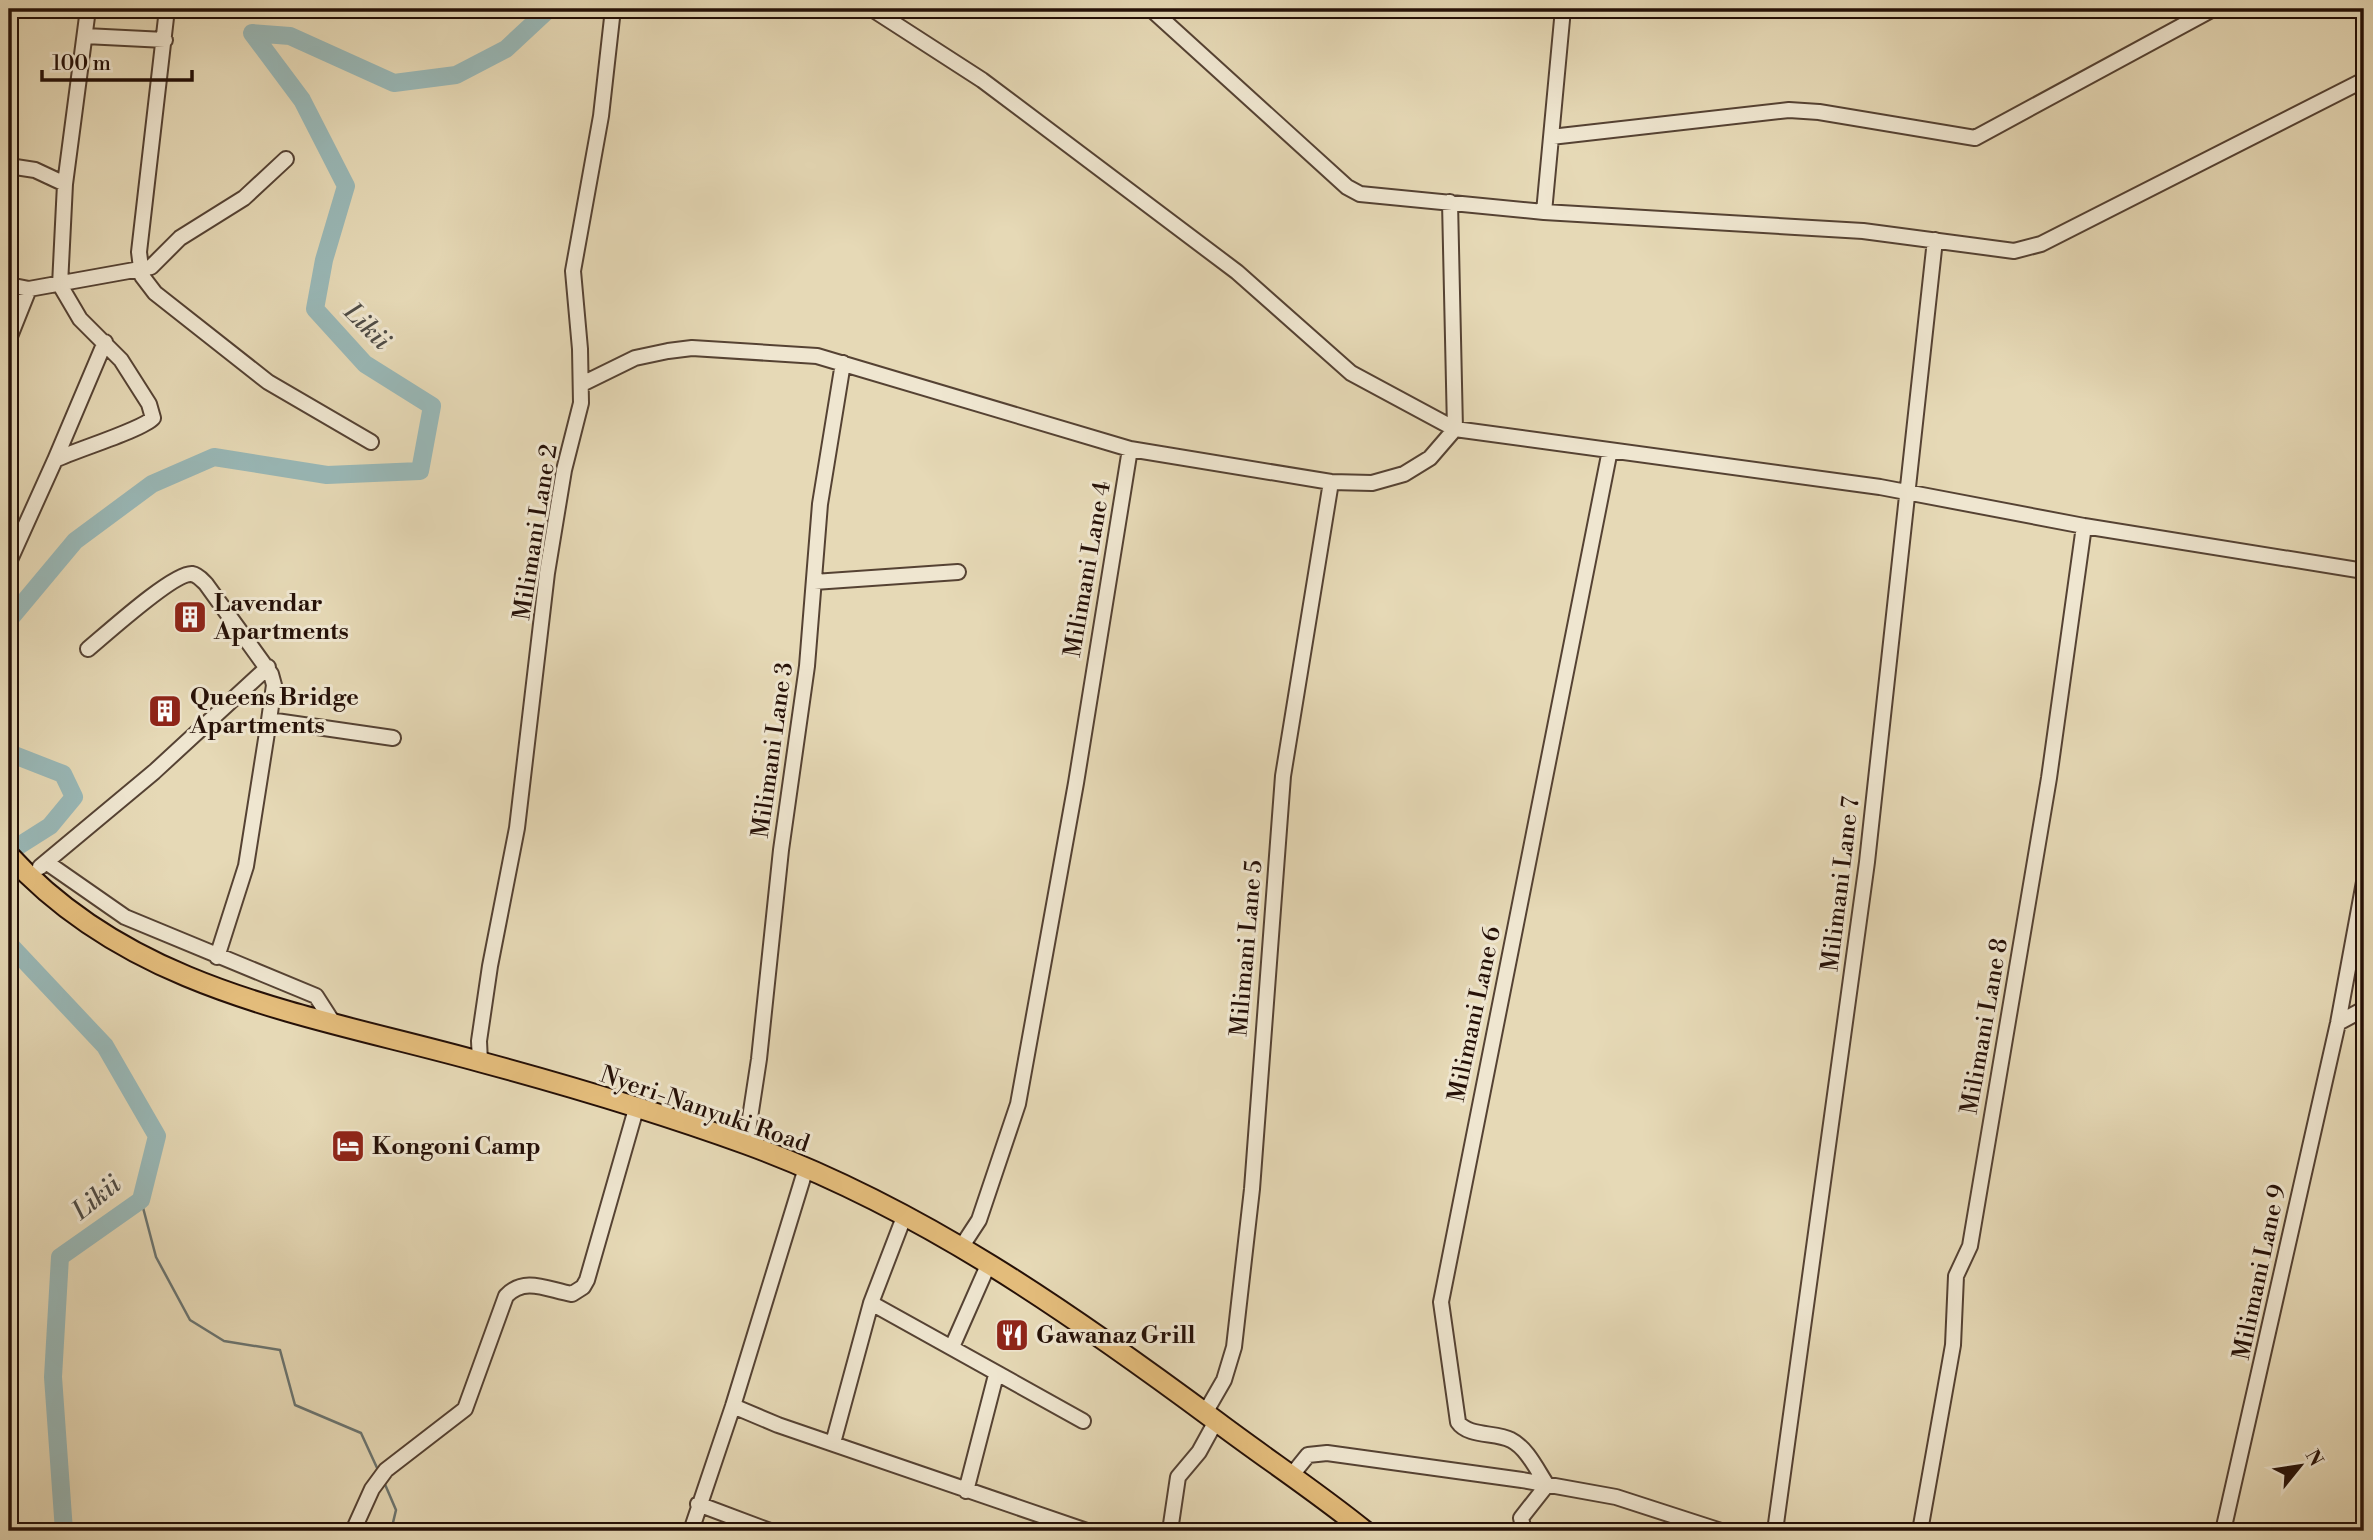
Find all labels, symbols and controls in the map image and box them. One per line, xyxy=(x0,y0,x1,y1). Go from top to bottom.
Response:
scale bar xyxy=(42,38,192,82)
text: 100 m xyxy=(52,51,111,77)
water label: Likii xyxy=(336,296,398,358)
street label: Milimani Lane 2 xyxy=(507,442,565,622)
street label: Milimani Lane 4 xyxy=(1058,479,1118,660)
place label: Lavendar Apartments xyxy=(213,589,349,647)
building icon: Lavendar Apartments xyxy=(171,598,209,636)
street label: Milimani Lane 3 xyxy=(746,660,800,840)
place label: Queens Bridge Apartments xyxy=(189,683,359,741)
building icon: Queens Bridge Apartments xyxy=(146,692,184,730)
street label: Milimani Lane 7 xyxy=(1815,795,1867,973)
street label: Milimani Lane 5 xyxy=(1224,859,1270,1038)
street label: Milimani Lane 6 xyxy=(1442,924,1508,1105)
street label: Milimani Lane 8 xyxy=(1955,936,2015,1117)
street label: Nyeri-Nanyuki Road xyxy=(596,1060,814,1160)
hotel icon: Kongoni Camp xyxy=(329,1127,367,1165)
place label: Kongoni Camp xyxy=(372,1132,541,1162)
water label: Likii xyxy=(65,1168,128,1228)
street label: Milimani Lane 9 xyxy=(2227,1182,2293,1363)
restaurant icon: Gawanaz Grill xyxy=(993,1316,1031,1354)
place label: Gawanaz Grill xyxy=(1036,1321,1196,1351)
north arrow xyxy=(2264,1432,2334,1502)
text: N xyxy=(2300,1445,2328,1471)

